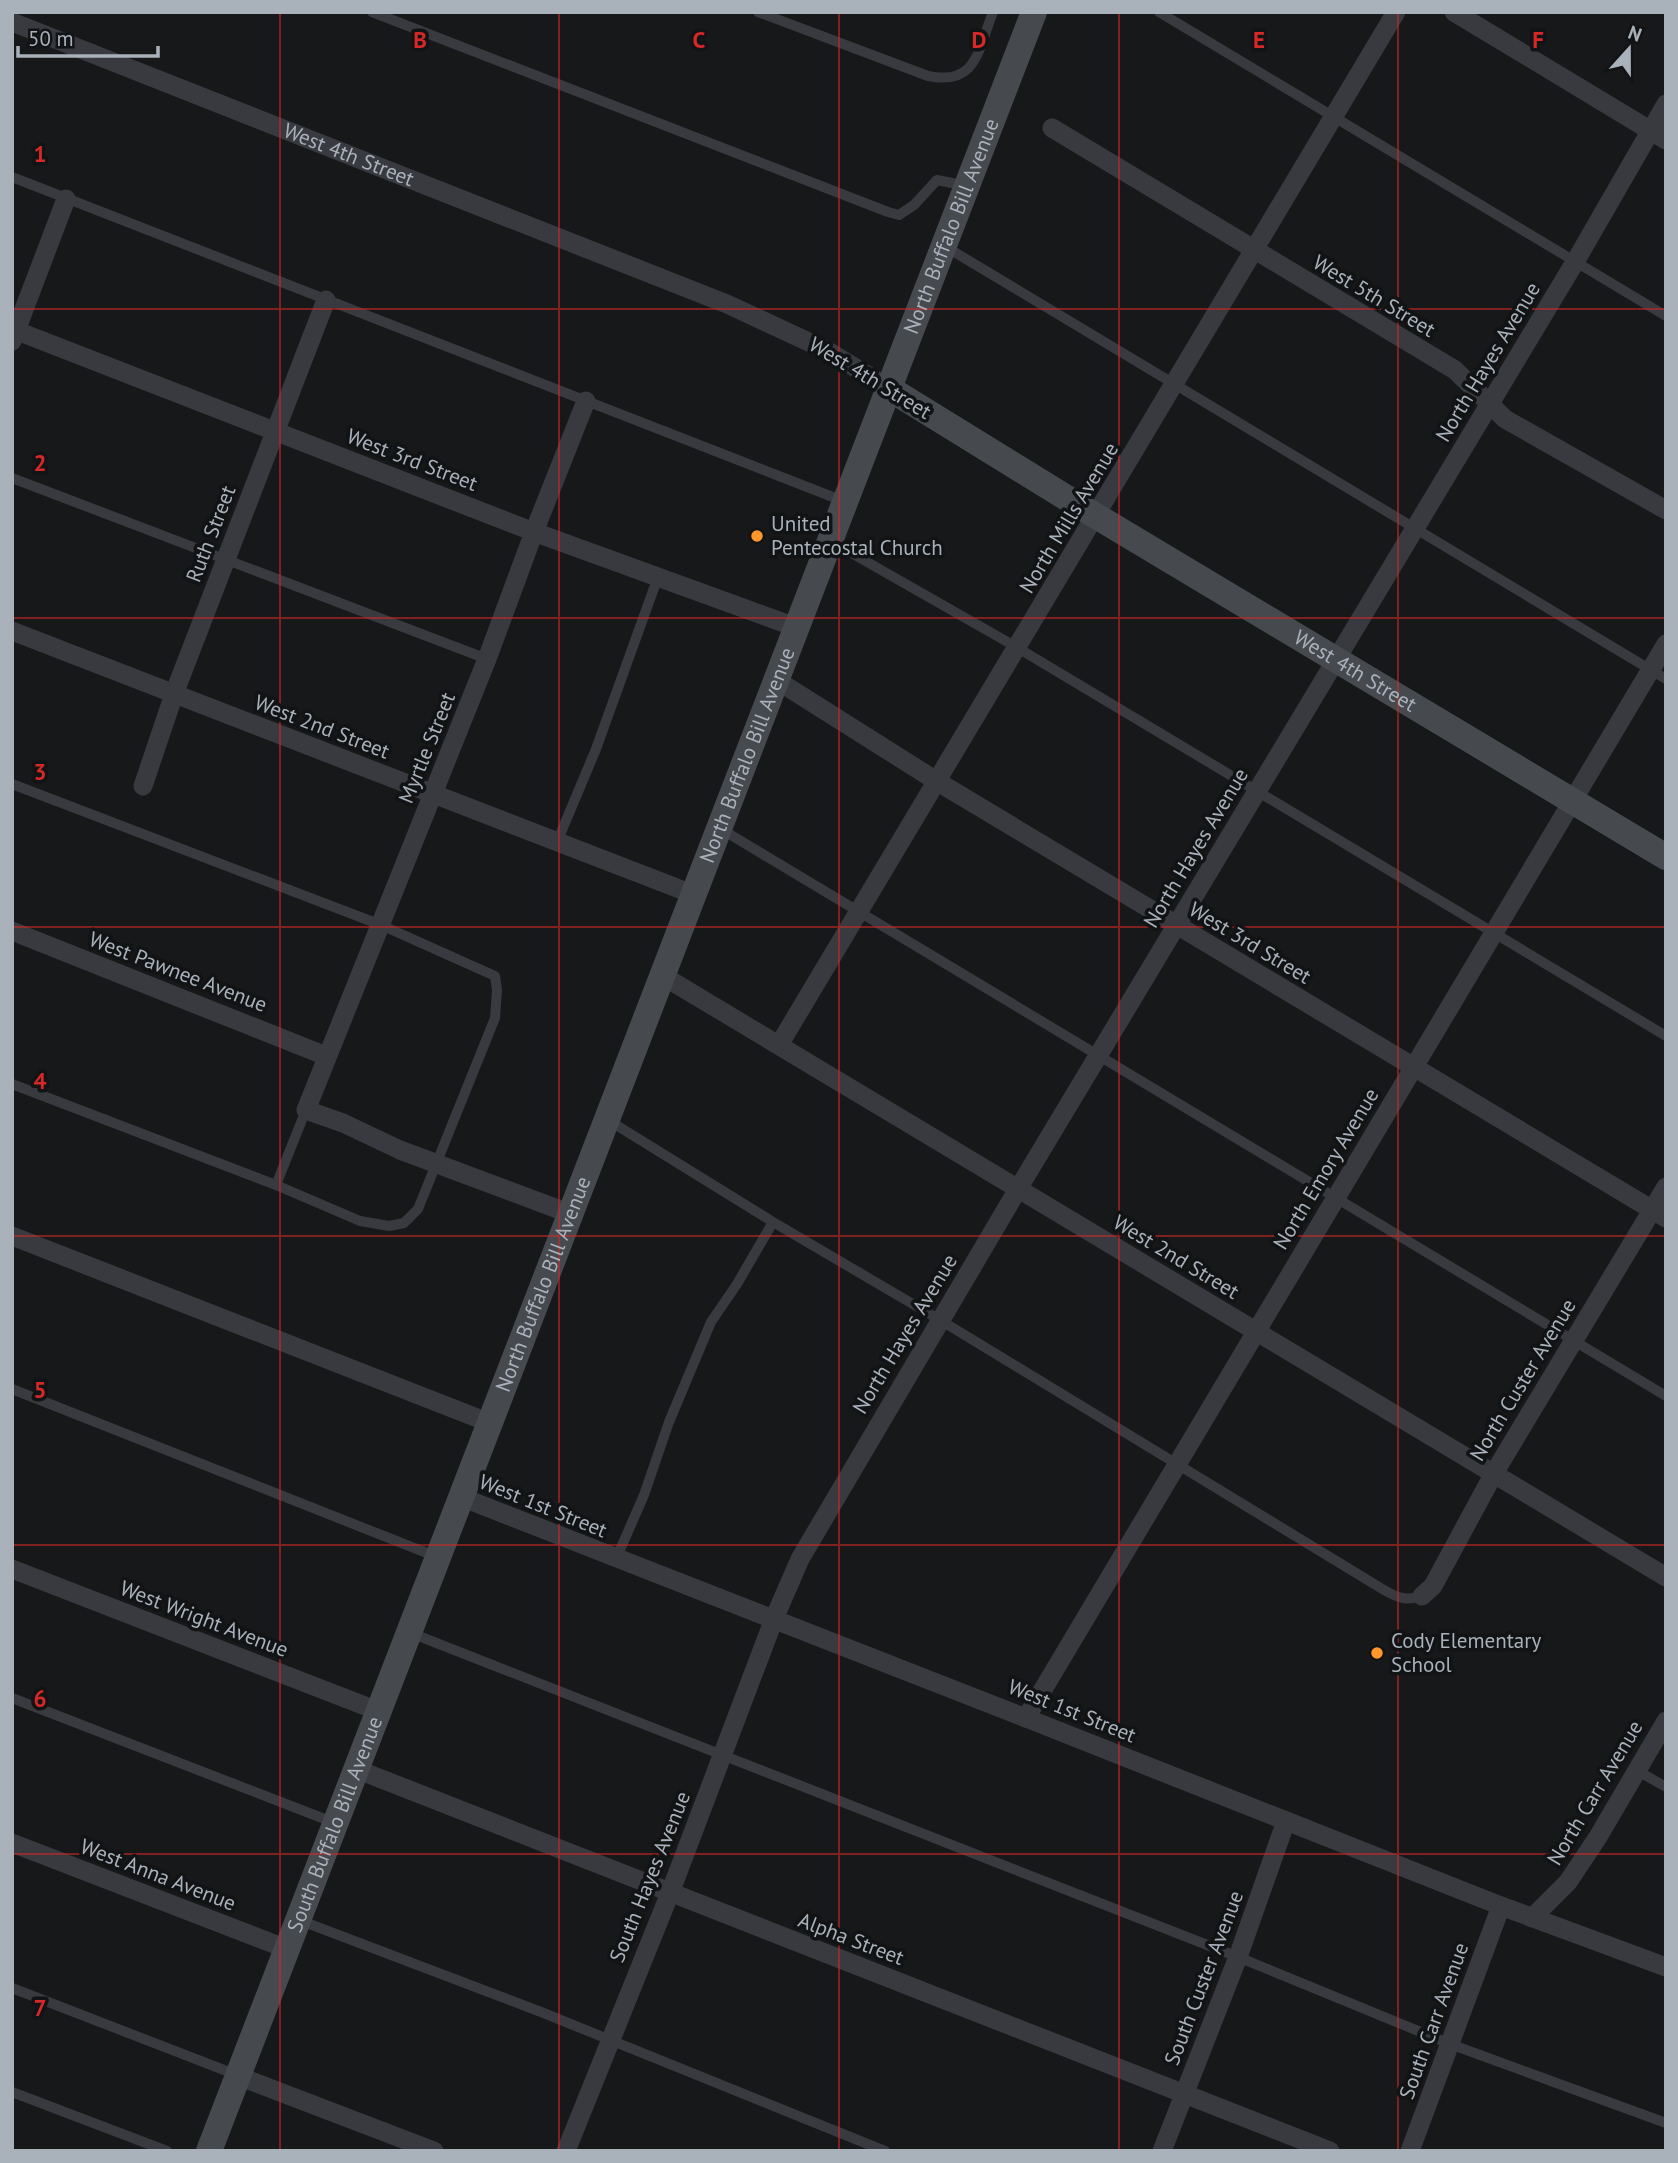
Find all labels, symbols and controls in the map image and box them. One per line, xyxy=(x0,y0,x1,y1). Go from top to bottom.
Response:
scale bar xyxy=(18,14,158,58)
north arrow xyxy=(1594,14,1664,84)
text: N xyxy=(1625,20,1645,47)
text: 50 m xyxy=(28,25,74,52)
text: B xyxy=(413,25,427,54)
text: C xyxy=(693,25,706,54)
text: D xyxy=(972,25,986,54)
text: E xyxy=(1253,25,1265,54)
text: F xyxy=(1532,25,1544,54)
street label: North Buffalo Bill Avenue xyxy=(897,115,1005,338)
street label: West 4th Street xyxy=(280,116,418,192)
text: 1 xyxy=(33,139,47,168)
street label: West 5th Street xyxy=(1308,248,1440,343)
street label: North Hayes Avenue xyxy=(1429,277,1546,446)
street label: West 4th Street xyxy=(804,330,936,425)
street label: West 3rd Street xyxy=(343,422,481,497)
street label: North Mills Avenue xyxy=(1013,437,1124,598)
text: 2 xyxy=(33,448,47,477)
street label: Ruth Street xyxy=(180,482,241,586)
place label: United Pentecostal Church xyxy=(771,510,943,561)
marker: United Pentecostal Church xyxy=(749,528,765,544)
street label: West 4th Street xyxy=(1289,624,1422,718)
street label: North Buffalo Bill Avenue xyxy=(693,644,801,867)
street label: West 2nd Street xyxy=(251,688,393,765)
street label: Myrtle Street xyxy=(392,688,461,807)
text: 3 xyxy=(33,757,47,786)
street label: North Hayes Avenue xyxy=(1137,763,1254,932)
street label: West 3rd Street xyxy=(1184,895,1316,990)
street label: West Pawnee Avenue xyxy=(85,925,271,1018)
text: 4 xyxy=(33,1066,47,1095)
street label: North Emory Avenue xyxy=(1267,1083,1384,1254)
street label: North Buffalo Bill Avenue xyxy=(489,1173,597,1396)
street label: West 2nd Street xyxy=(1108,1208,1244,1305)
street label: North Hayes Avenue xyxy=(846,1249,963,1418)
street label: North Custer Avenue xyxy=(1464,1294,1582,1466)
text: 5 xyxy=(33,1375,47,1404)
street label: West 1st Street xyxy=(475,1468,611,1543)
street label: West Wright Avenue xyxy=(116,1574,292,1663)
place label: Cody Elementary School xyxy=(1391,1627,1541,1678)
marker: Cody Elementary School xyxy=(1369,1645,1385,1661)
street label: West 1st Street xyxy=(1004,1673,1140,1748)
text: 6 xyxy=(33,1684,47,1713)
street label: South Buffalo Bill Avenue xyxy=(281,1712,388,1936)
street label: North Carr Avenue xyxy=(1541,1715,1648,1870)
street label: South Hayes Avenue xyxy=(603,1787,696,1966)
street label: West Anna Avenue xyxy=(77,1832,240,1917)
street label: South Custer Avenue xyxy=(1158,1887,1249,2069)
street label: Alpha Street xyxy=(795,1906,908,1971)
street label: South Carr Avenue xyxy=(1393,1939,1474,2103)
text: 7 xyxy=(33,1993,47,2022)

